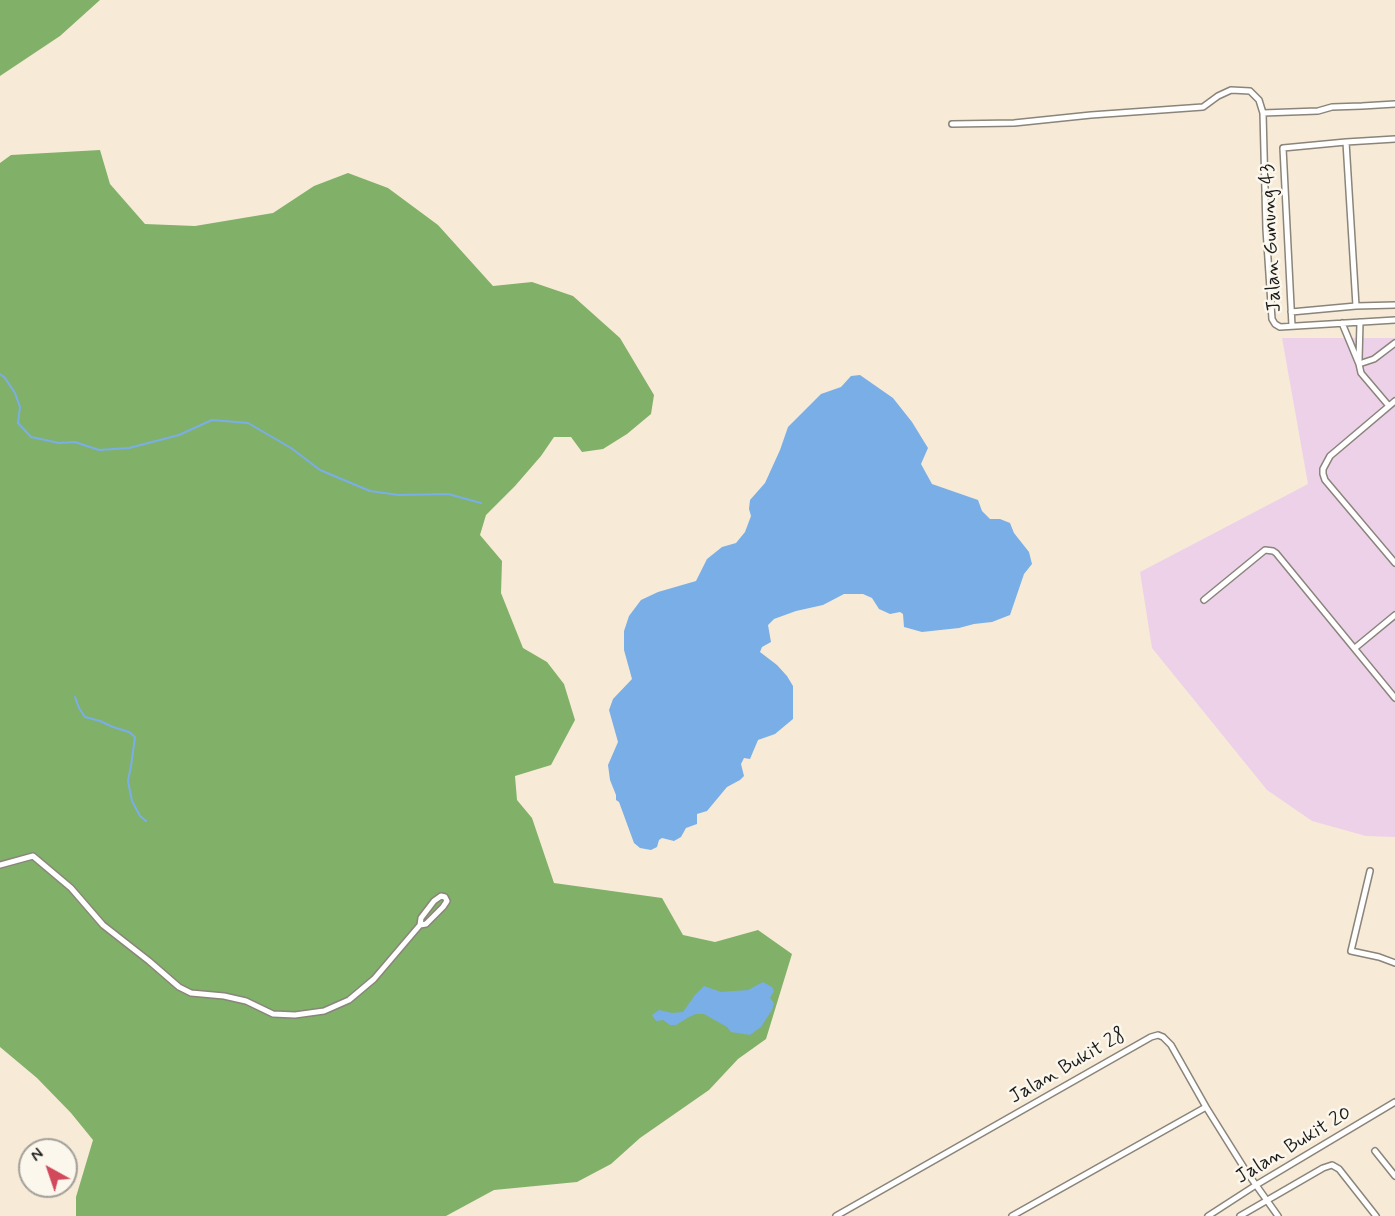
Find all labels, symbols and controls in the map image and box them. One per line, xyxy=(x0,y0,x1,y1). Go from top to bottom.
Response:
street label: Jalan Gunung 43 xyxy=(1256,163,1288,313)
street label: Jalan Bukit 28 xyxy=(1005,1024,1131,1110)
street label: Jalan Bukit 20 xyxy=(1232,1102,1356,1190)
north arrow xyxy=(18,1138,78,1198)
text: N xyxy=(27,1144,48,1167)

